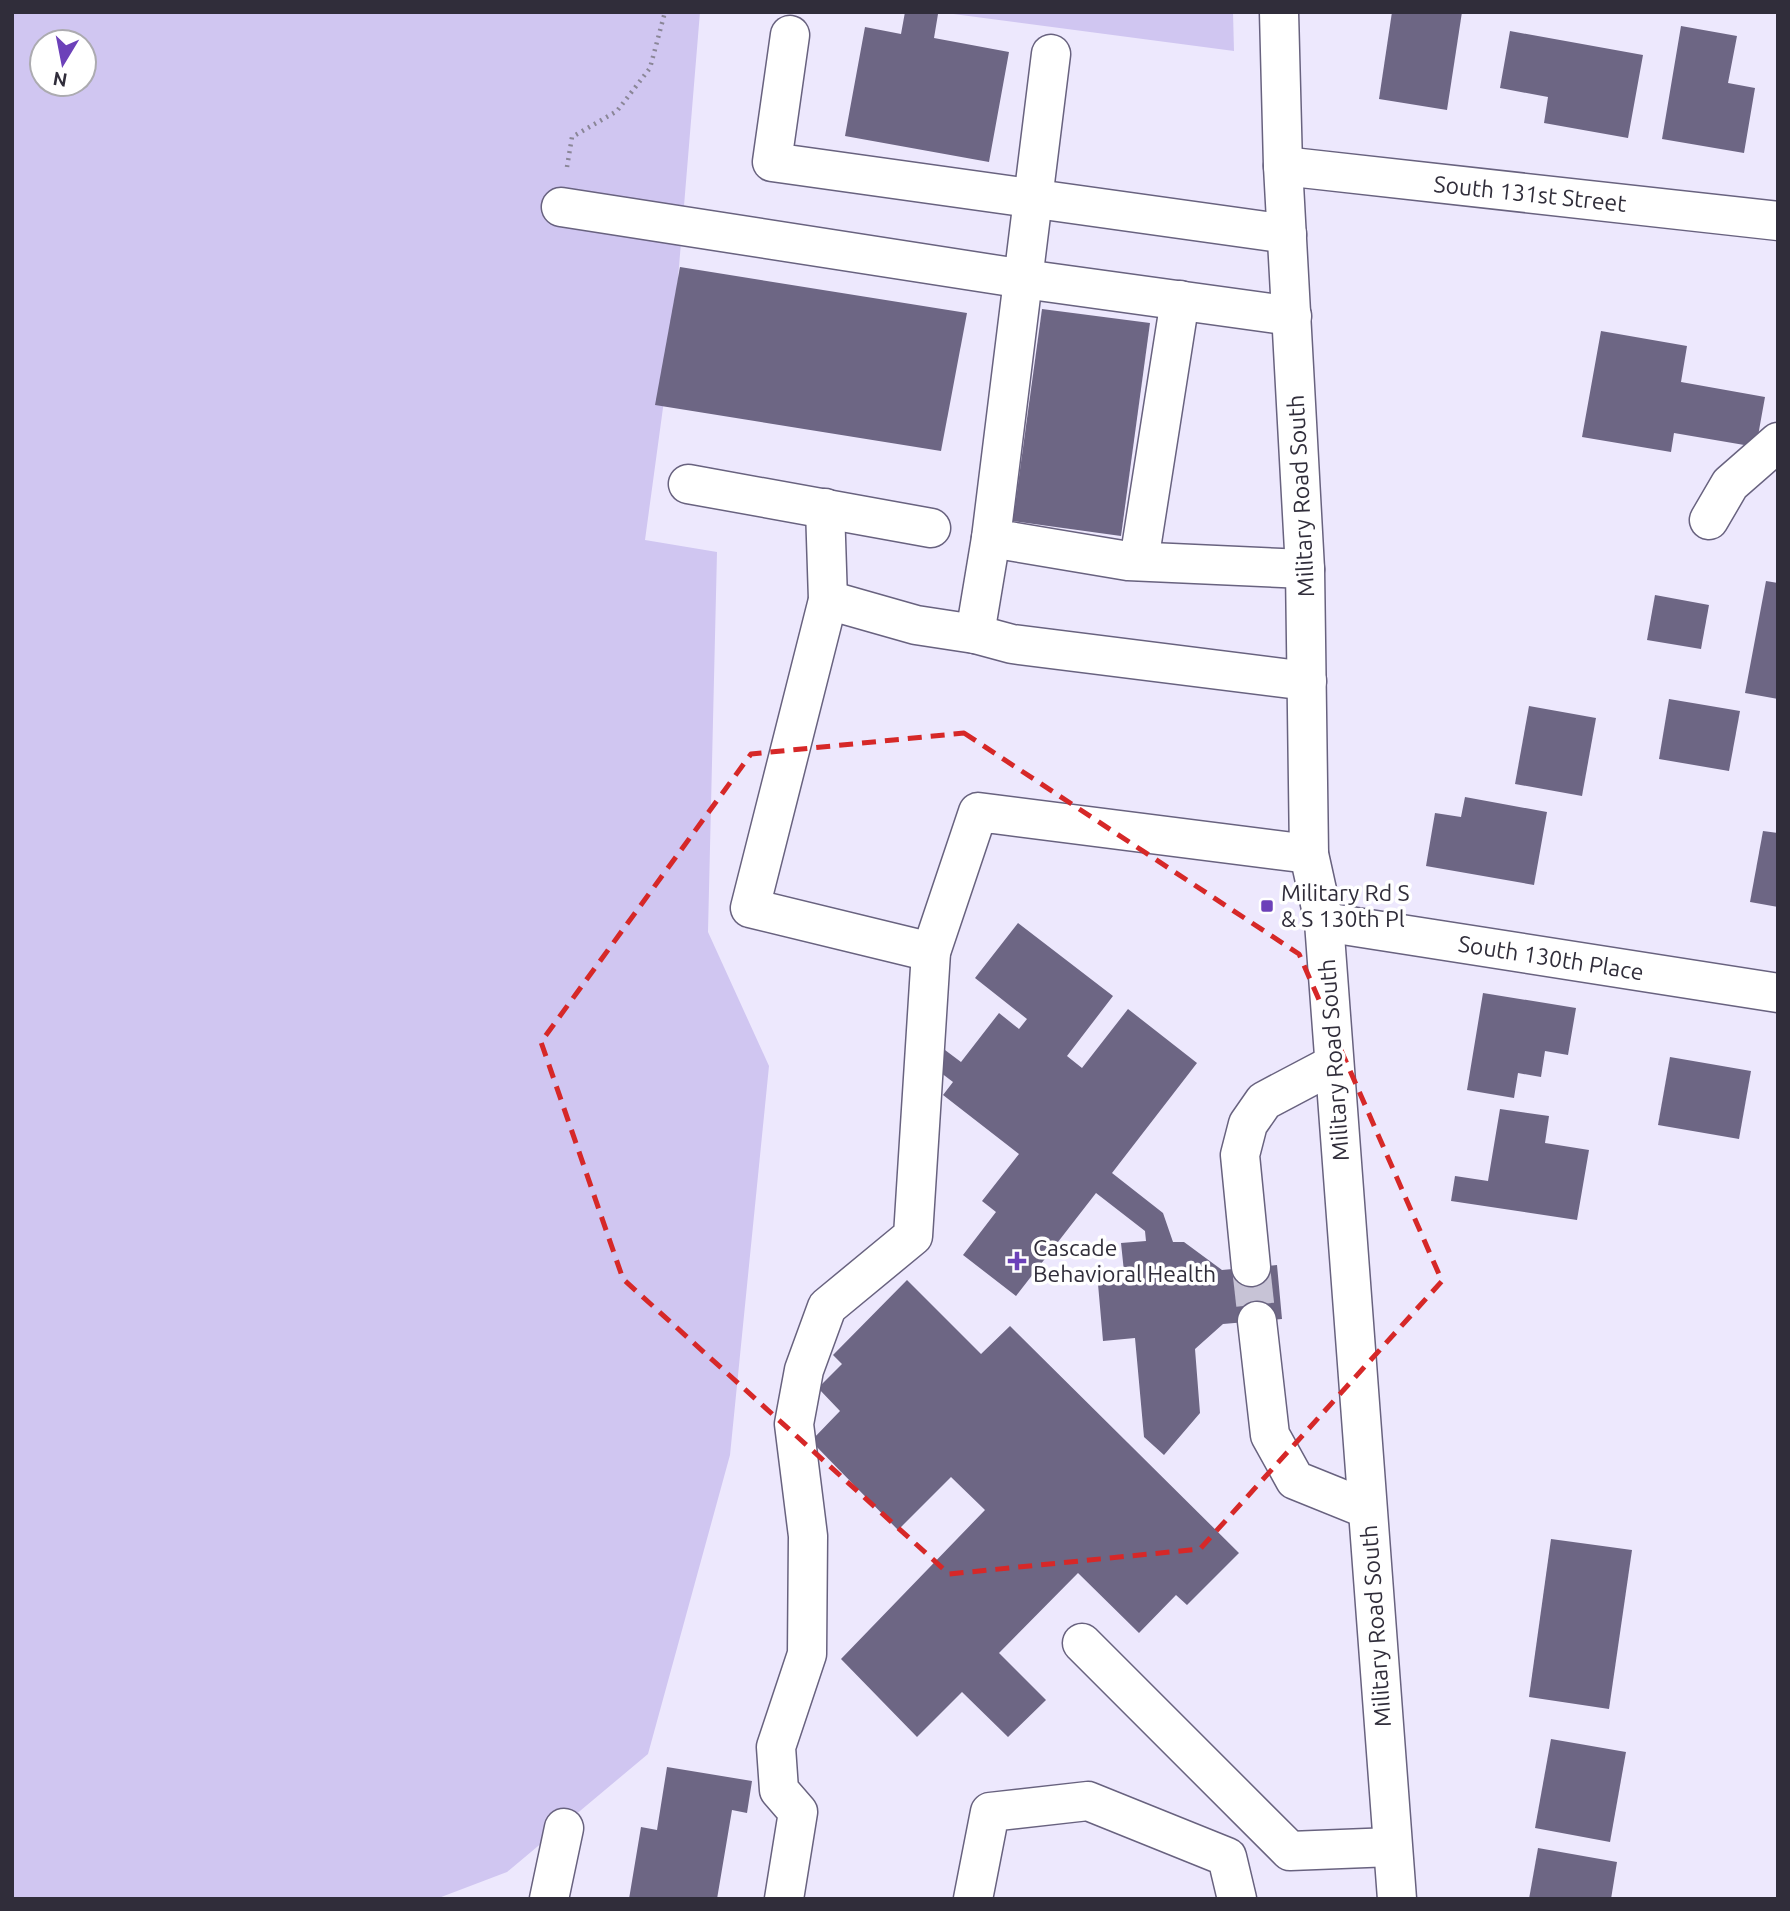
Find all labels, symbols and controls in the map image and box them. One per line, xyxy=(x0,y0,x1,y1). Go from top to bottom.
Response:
north arrow xyxy=(28,28,98,98)
text: N xyxy=(51,68,69,92)
street label: South 131st Street xyxy=(1433,171,1628,216)
street label: Military Road South xyxy=(1283,394,1318,598)
place label: Military Rd S & S 130th Pl xyxy=(1281,880,1410,931)
marker: Military Rd S & S 130th Pl xyxy=(1259,898,1275,914)
street label: South 130th Place xyxy=(1457,931,1646,985)
street label: Military Road South xyxy=(1314,958,1353,1162)
place label: Cascade Behavioral Health xyxy=(1033,1235,1216,1286)
marker: Cascade Behavioral Health xyxy=(1007,1251,1027,1271)
street label: Military Road South xyxy=(1356,1524,1395,1728)

